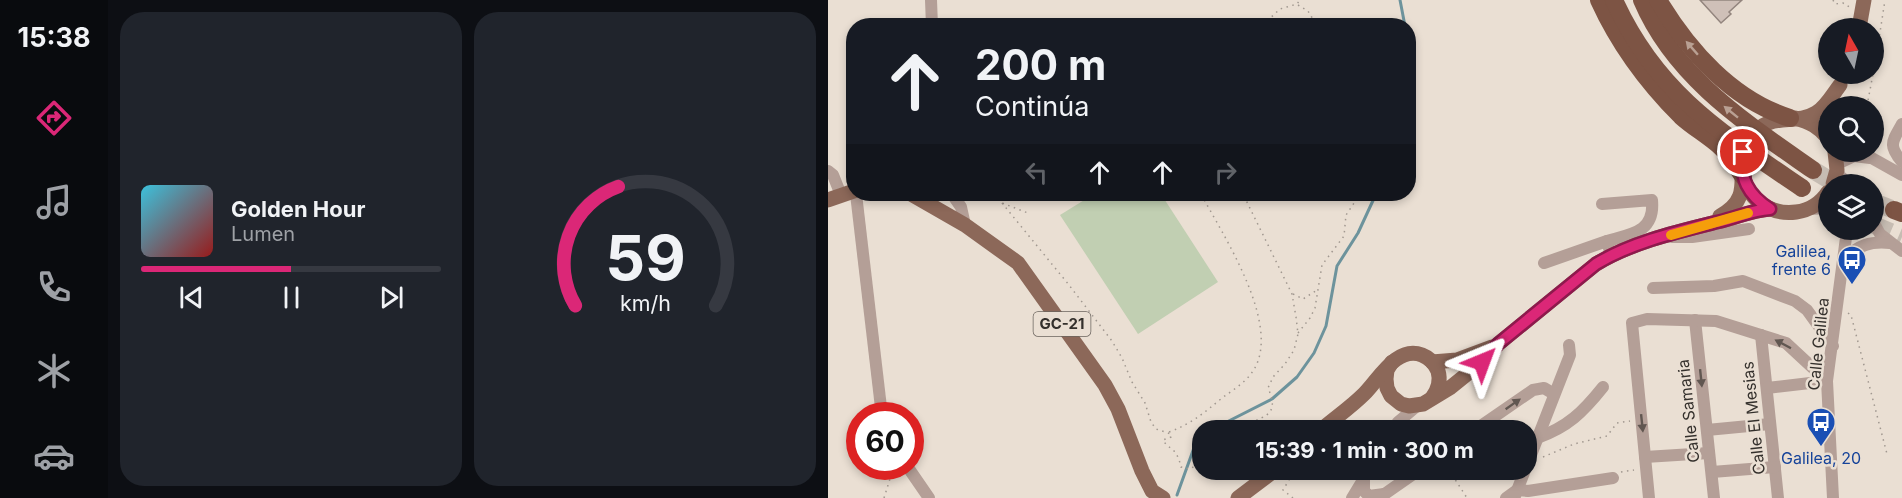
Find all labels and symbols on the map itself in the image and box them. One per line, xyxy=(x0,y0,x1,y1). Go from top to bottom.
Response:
north arrow xyxy=(1818,18,1884,84)
one-way arrow xyxy=(1686,41,1699,56)
one-way arrow xyxy=(1723,105,1739,118)
pin xyxy=(1717,126,1768,177)
place label: Galilea, frente 6 xyxy=(1772,241,1831,279)
bus stop icon: Galilea, frente 6 xyxy=(1836,244,1868,286)
street label: Calle Galilea xyxy=(1803,297,1833,391)
road number: GC-21 xyxy=(1034,312,1090,336)
position arrow xyxy=(1450,330,1514,394)
one-way arrow xyxy=(1774,339,1791,349)
street label: Calle Samaria xyxy=(1673,358,1703,464)
street label: Calle El Mesias xyxy=(1737,360,1769,476)
one-way arrow xyxy=(1696,368,1706,387)
one-way arrow xyxy=(1505,398,1521,410)
speed limit sign: 60 xyxy=(846,402,924,480)
bus stop icon: Galilea, 20 xyxy=(1805,406,1837,448)
one-way arrow xyxy=(1637,413,1647,432)
place label: Galilea, 20 xyxy=(1781,448,1861,468)

